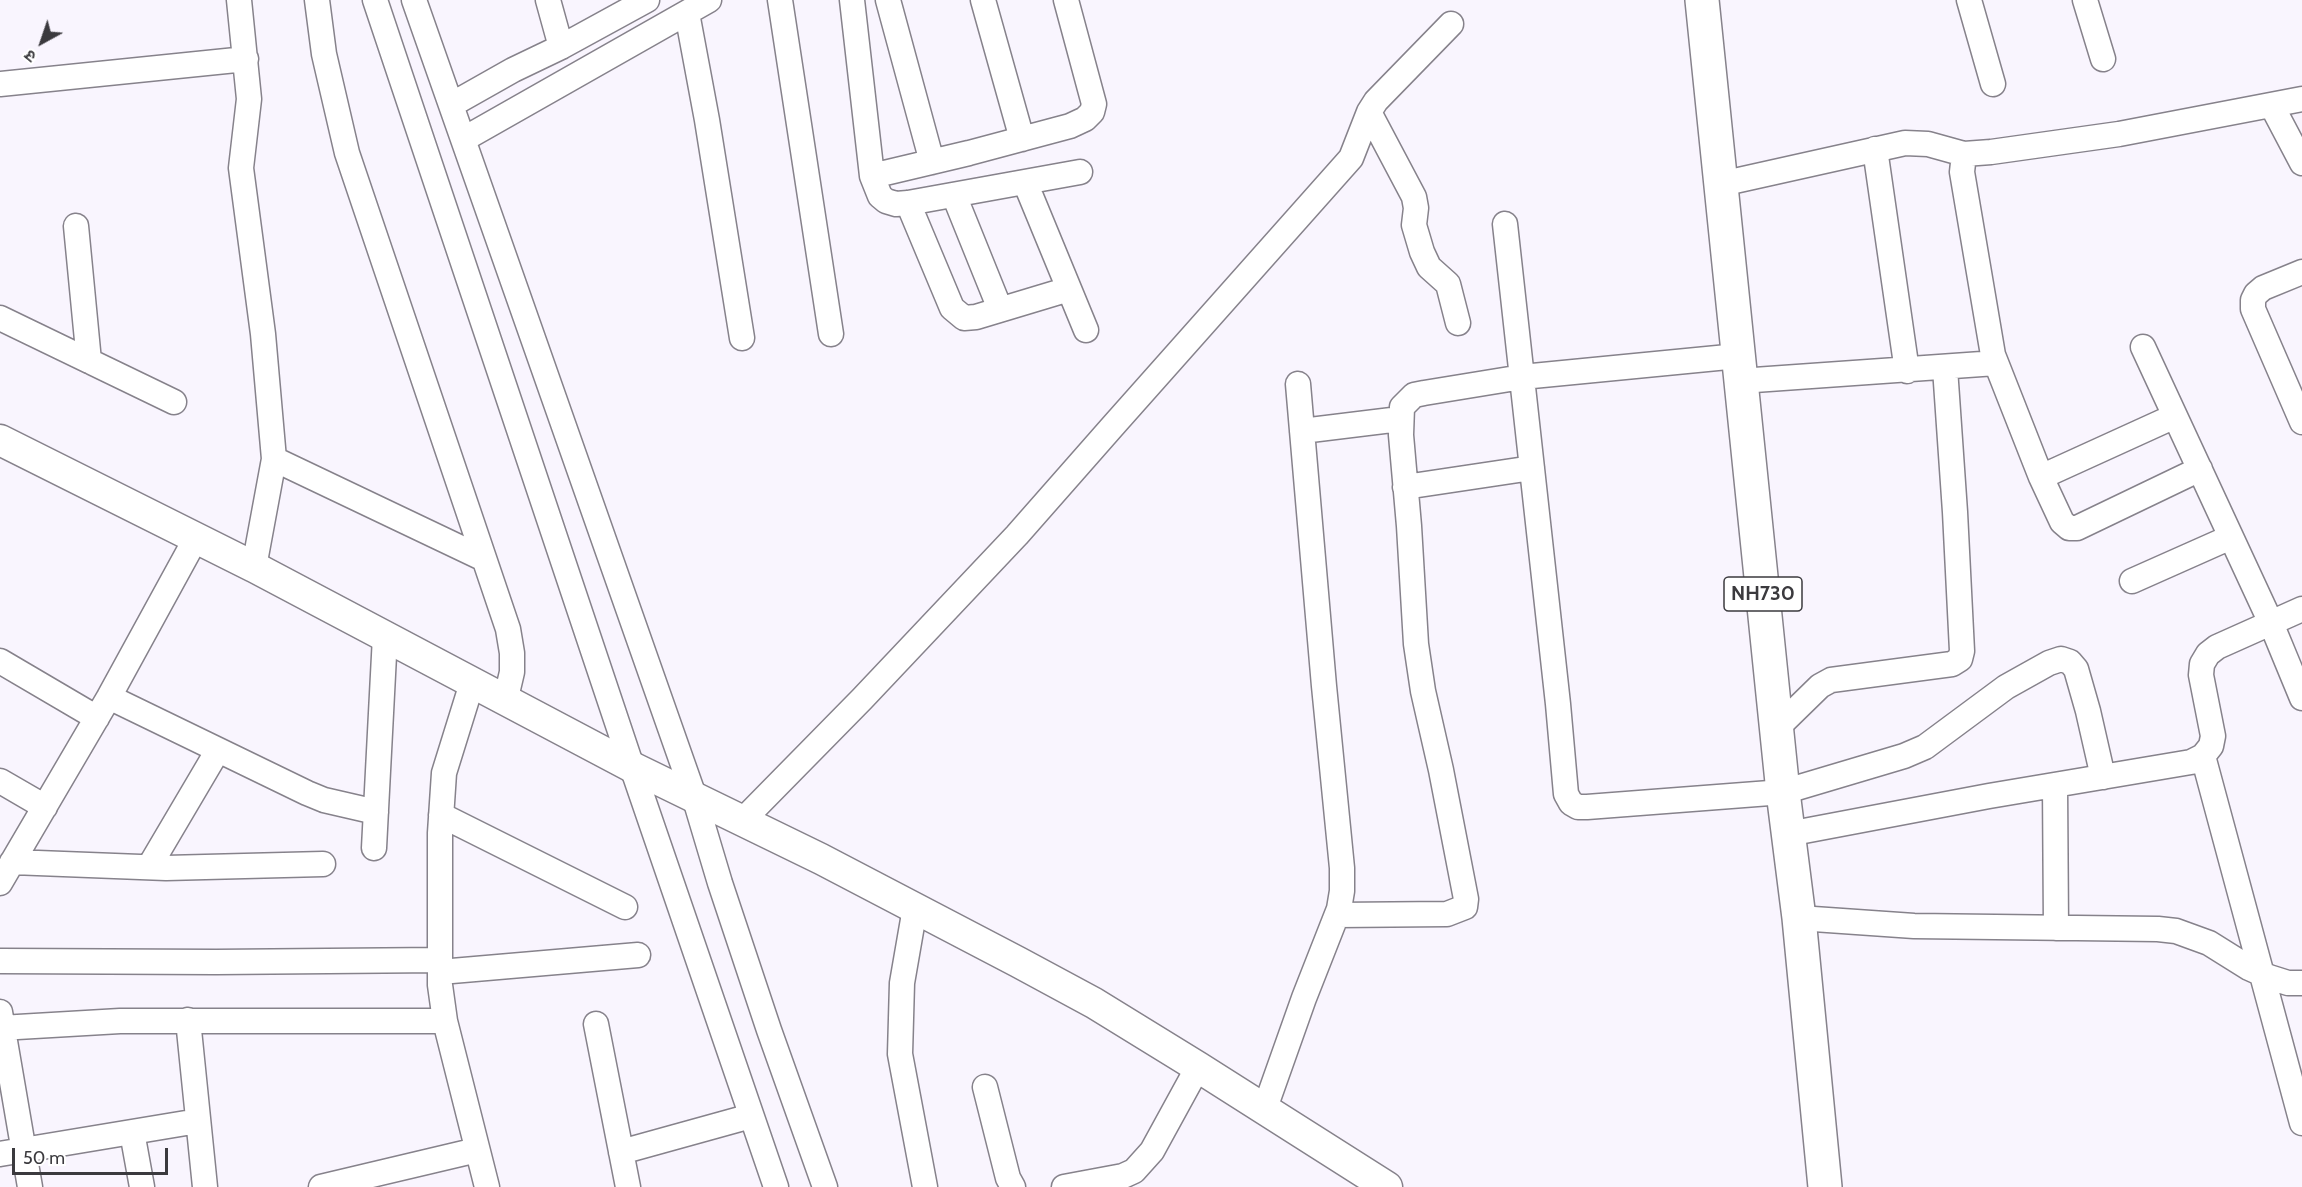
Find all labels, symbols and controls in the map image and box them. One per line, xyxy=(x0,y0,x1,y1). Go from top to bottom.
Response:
north arrow xyxy=(12,12,72,72)
text: उ xyxy=(20,46,40,66)
road number: NH730 xyxy=(1724,577,1802,611)
scale bar xyxy=(15,1136,171,1174)
text: 50 m xyxy=(23,1147,65,1169)

